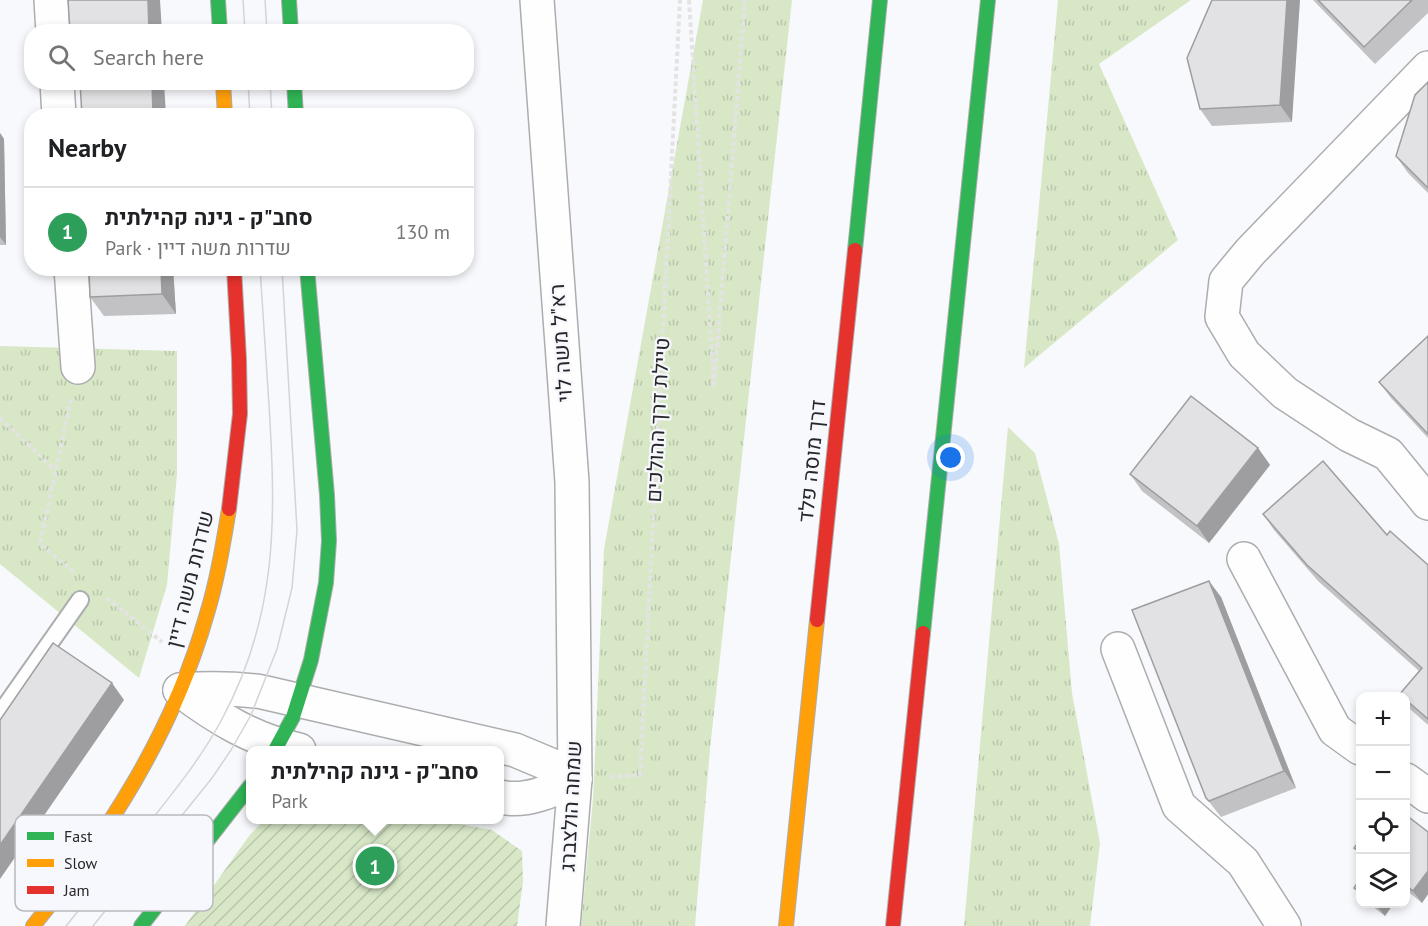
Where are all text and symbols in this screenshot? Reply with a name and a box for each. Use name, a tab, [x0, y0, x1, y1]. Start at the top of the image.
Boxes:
search box	[24, 24, 474, 90]
icon: search	[45, 41, 78, 74]
text: Search here	[93, 43, 204, 71]
text: Nearby	[48, 131, 126, 164]
text: סחב"ק - גינה קהילתית	[105, 203, 313, 231]
text: 1	[62, 219, 73, 245]
text: 130 m	[396, 219, 450, 245]
text: Park · שדרות משה דיין	[105, 235, 291, 261]
street label: רא"ל משה לוי	[543, 283, 578, 403]
street label: טיילת דרך ההולכים	[640, 337, 675, 503]
street label: דרך מוסה פלד	[792, 398, 831, 524]
your location	[936, 443, 965, 472]
street label: שדרות משה דיין	[159, 507, 220, 650]
map controls	[1356, 692, 1410, 908]
button: +	[1356, 692, 1410, 746]
street label: שמחה הולצברג	[554, 740, 587, 872]
popup	[246, 746, 504, 824]
button: −	[1356, 746, 1410, 800]
text: סחב"ק - גינה קהילתית	[271, 757, 479, 785]
text: Park	[271, 788, 308, 814]
button: locate	[1356, 800, 1410, 854]
legend	[15, 815, 213, 911]
text: Fast	[64, 826, 93, 846]
pin: 1	[356, 844, 394, 888]
text: Slow	[64, 853, 98, 873]
button: layers	[1356, 854, 1410, 908]
text: Jam	[63, 880, 90, 900]

